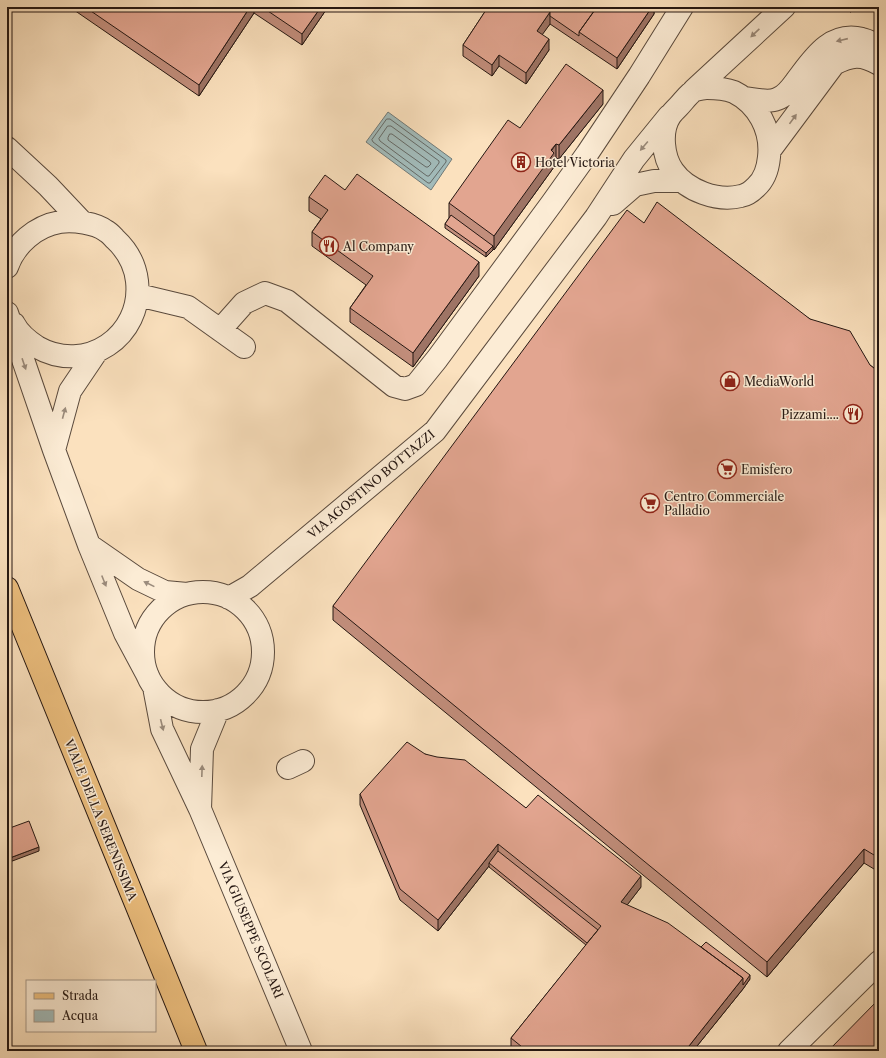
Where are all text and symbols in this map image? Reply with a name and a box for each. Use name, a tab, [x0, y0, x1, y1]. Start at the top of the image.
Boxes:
one-way arrow	[750, 29, 761, 38]
one-way arrow	[836, 37, 848, 43]
one-way arrow	[789, 113, 797, 124]
one-way arrow	[640, 141, 649, 152]
building icon: Hotel Victoria	[510, 151, 532, 173]
place label: Hotel Victoria	[535, 155, 616, 170]
restaurant icon: Al Company	[318, 235, 340, 257]
place label: Al Company	[342, 239, 414, 254]
one-way arrow	[22, 358, 28, 370]
shop icon: MediaWorld	[719, 370, 741, 392]
place label: MediaWorld	[744, 374, 815, 389]
restaurant icon: Pizzami....	[842, 403, 864, 425]
one-way arrow	[61, 406, 67, 418]
place label: Pizzami....	[781, 407, 839, 422]
street label: VIA AGOSTINO BOTTAZZI	[304, 426, 438, 542]
supermarket icon: Emisfero	[716, 458, 738, 480]
place label: Emisfero	[741, 462, 792, 477]
place label: Centro Commerciale Palladio	[664, 489, 785, 518]
supermarket icon: Centro Commerciale Palladio	[639, 492, 661, 514]
one-way arrow	[101, 576, 107, 588]
one-way arrow	[144, 581, 155, 588]
one-way arrow	[159, 720, 165, 732]
street label: VIALE DELLA SERENISSIMA	[61, 736, 141, 904]
one-way arrow	[198, 765, 205, 777]
street label: VIA GIUSEPPE SCOLARI	[215, 858, 287, 1001]
legend	[26, 980, 156, 1032]
text: Strada	[62, 988, 99, 1003]
text: Acqua	[61, 1008, 99, 1023]

